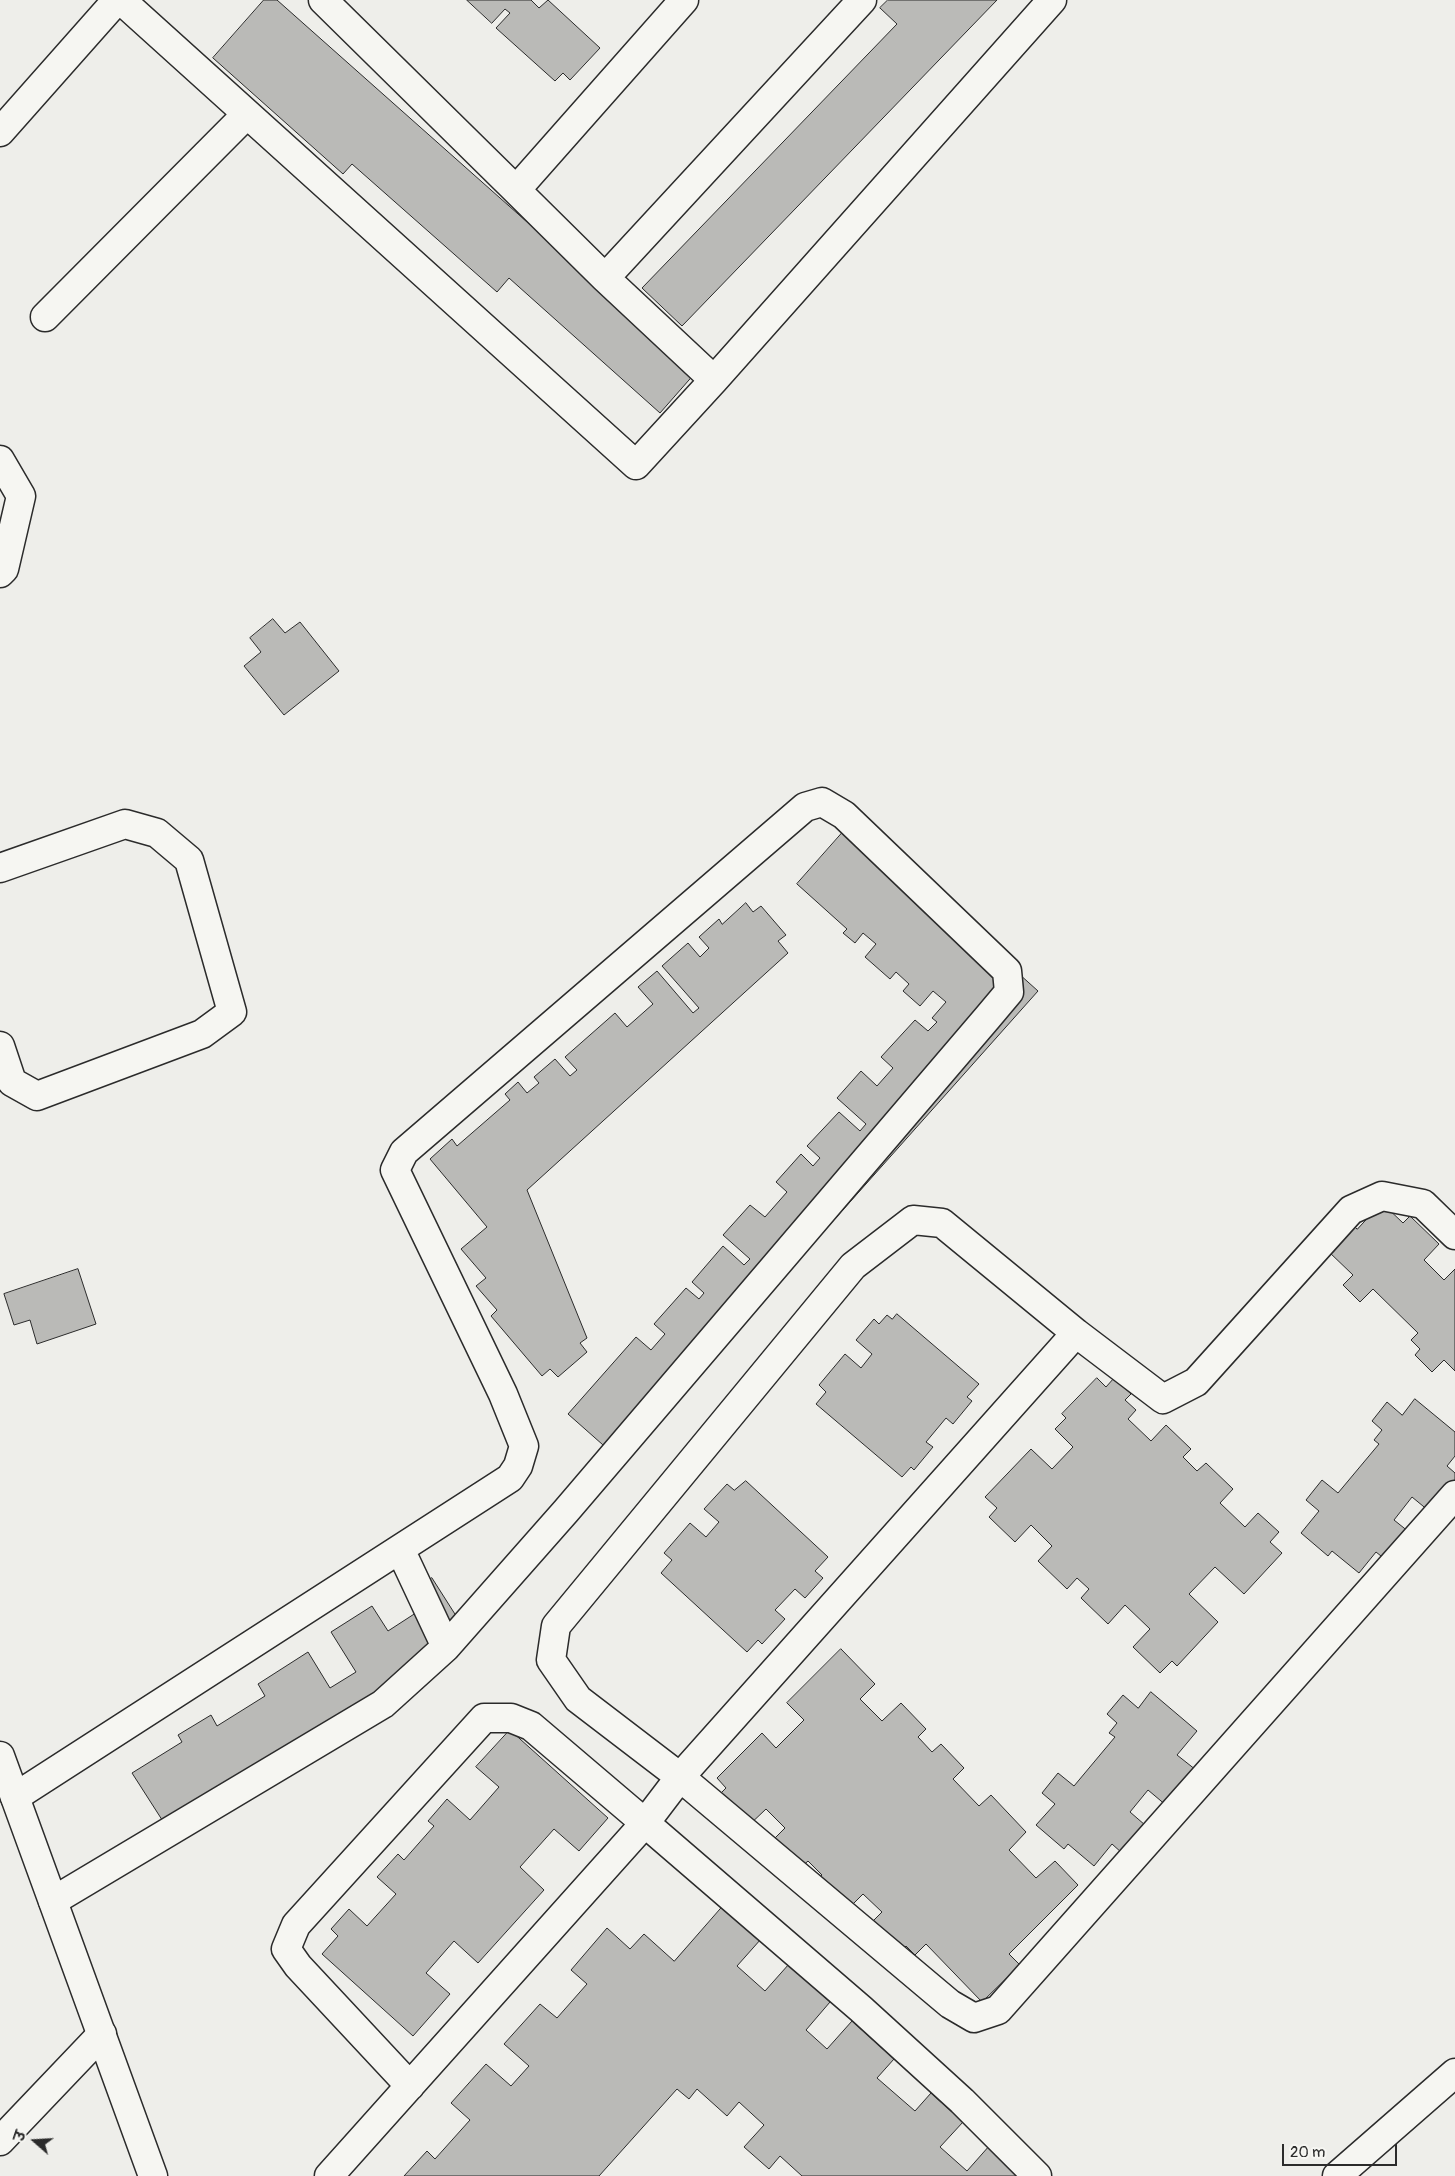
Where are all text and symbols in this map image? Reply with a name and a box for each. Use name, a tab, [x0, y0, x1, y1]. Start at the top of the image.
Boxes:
north arrow	[10, 2116, 60, 2166]
text: उ	[11, 2129, 30, 2143]
scale bar	[1285, 2134, 1400, 2166]
text: 20 m	[1290, 2143, 1325, 2162]

